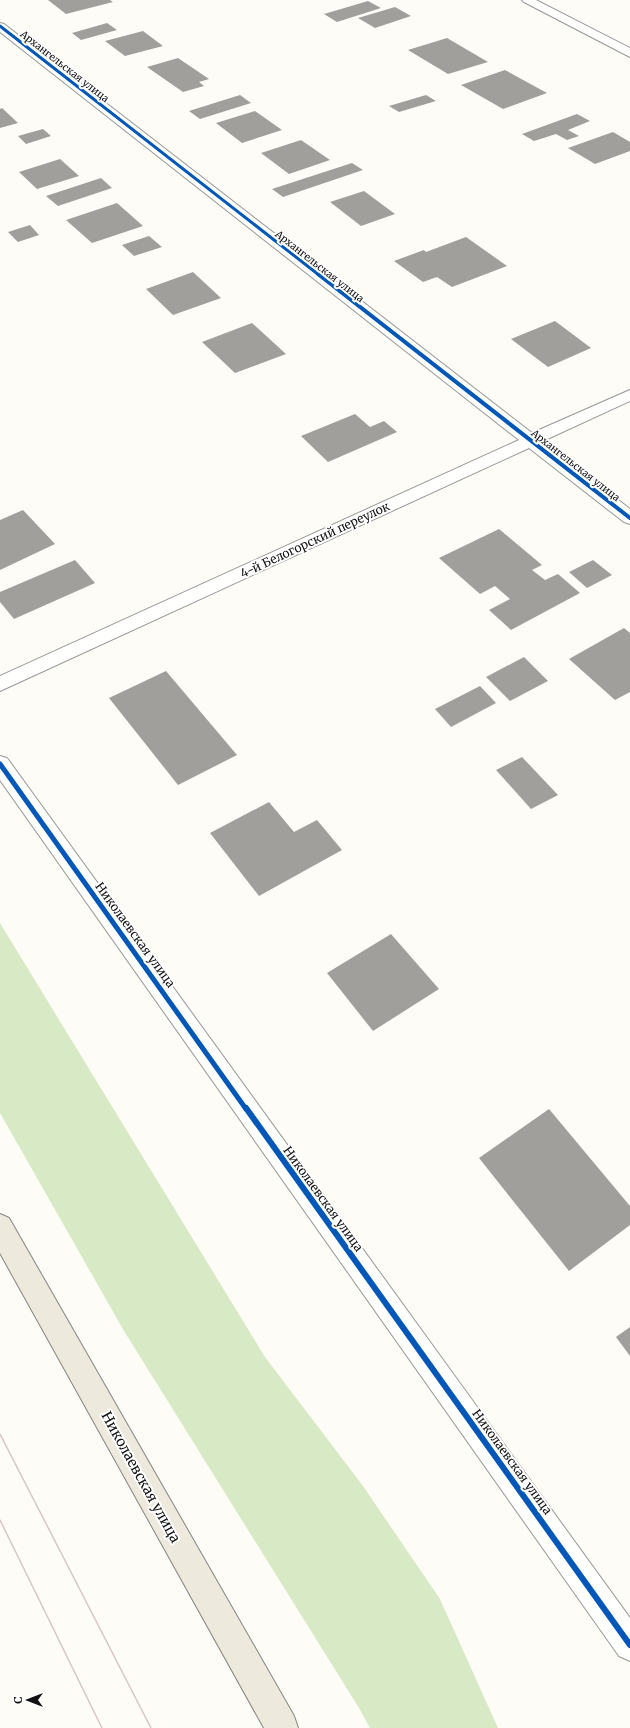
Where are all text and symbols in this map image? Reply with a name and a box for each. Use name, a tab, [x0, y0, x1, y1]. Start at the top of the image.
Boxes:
street label: Архангельская улица	[17, 27, 112, 105]
street label: Архангельская улица	[272, 227, 367, 305]
street label: Архангельская улица	[528, 426, 623, 504]
street label: 4-й Белогорский переулок	[238, 498, 392, 581]
street label: Николаевская улица	[92, 879, 179, 991]
street label: Николаевская улица	[280, 1143, 367, 1255]
street label: Николаевская улица	[469, 1406, 556, 1518]
street label: Николаевская улица	[97, 1408, 185, 1546]
north arrow	[8, 1680, 48, 1720]
text: С	[11, 1696, 25, 1704]

